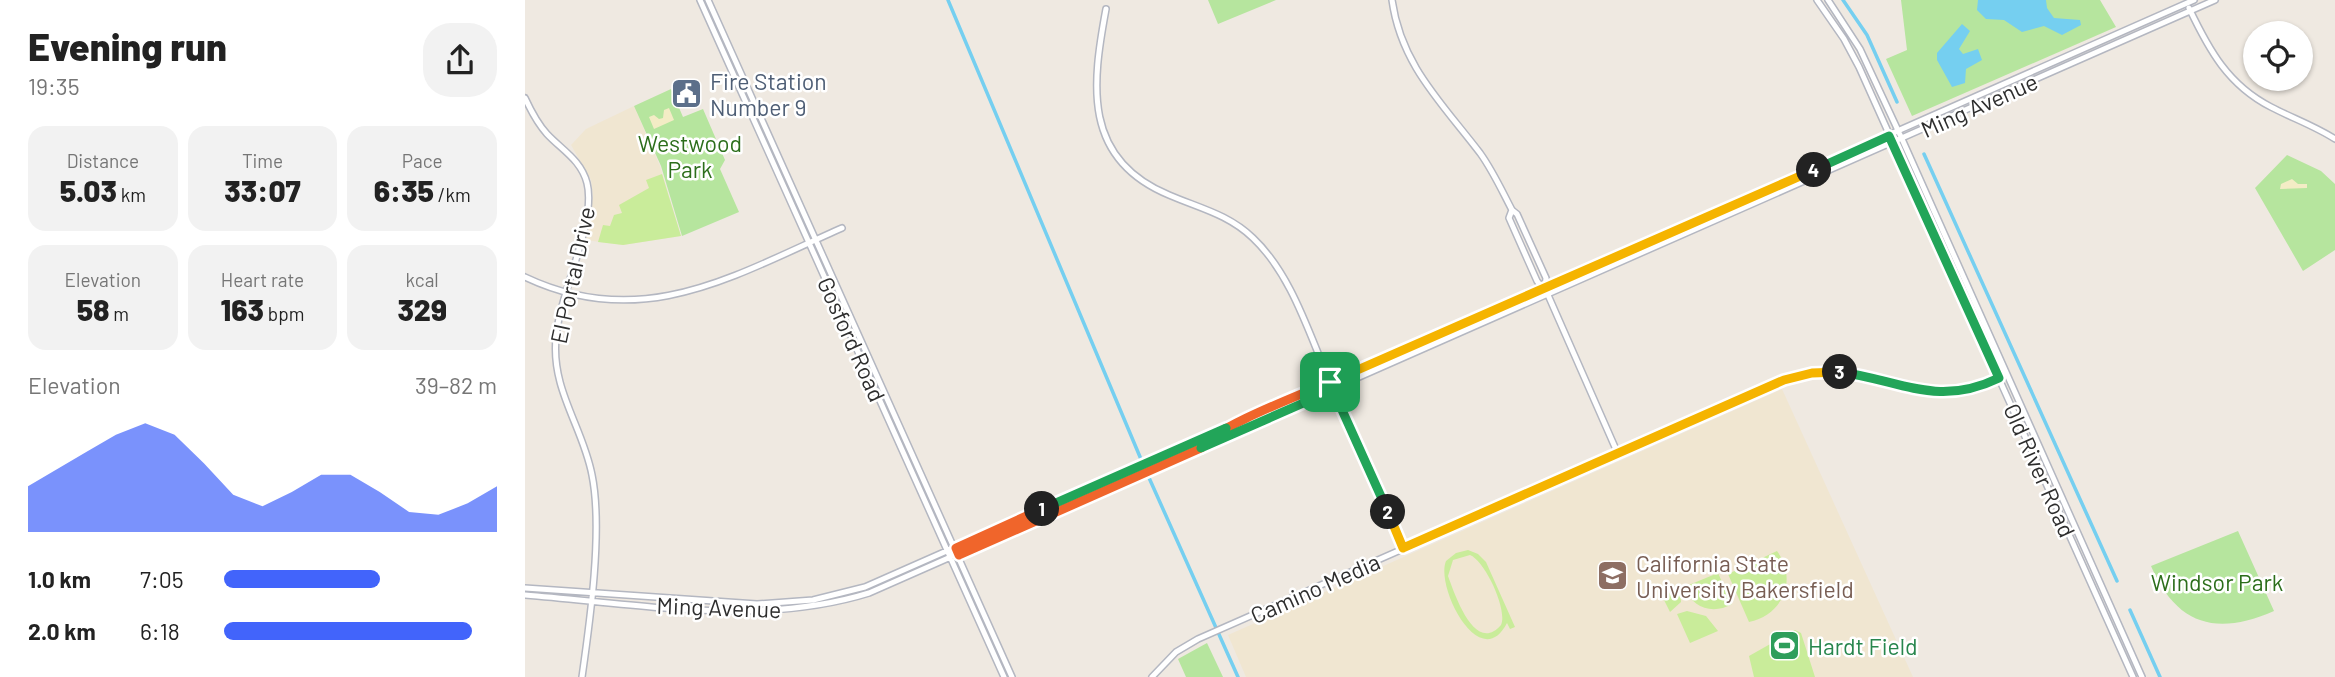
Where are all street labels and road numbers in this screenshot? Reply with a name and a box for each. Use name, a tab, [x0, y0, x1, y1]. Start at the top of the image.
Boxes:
street label: Ming Avenue	[1916, 67, 2042, 143]
street label: El Portal Drive	[544, 204, 600, 346]
street label: Gosford Road	[812, 272, 892, 406]
street label: Old River Road	[1998, 399, 2082, 541]
street label: Camino Media	[1246, 547, 1384, 629]
street label: Ming Avenue	[656, 591, 782, 623]

